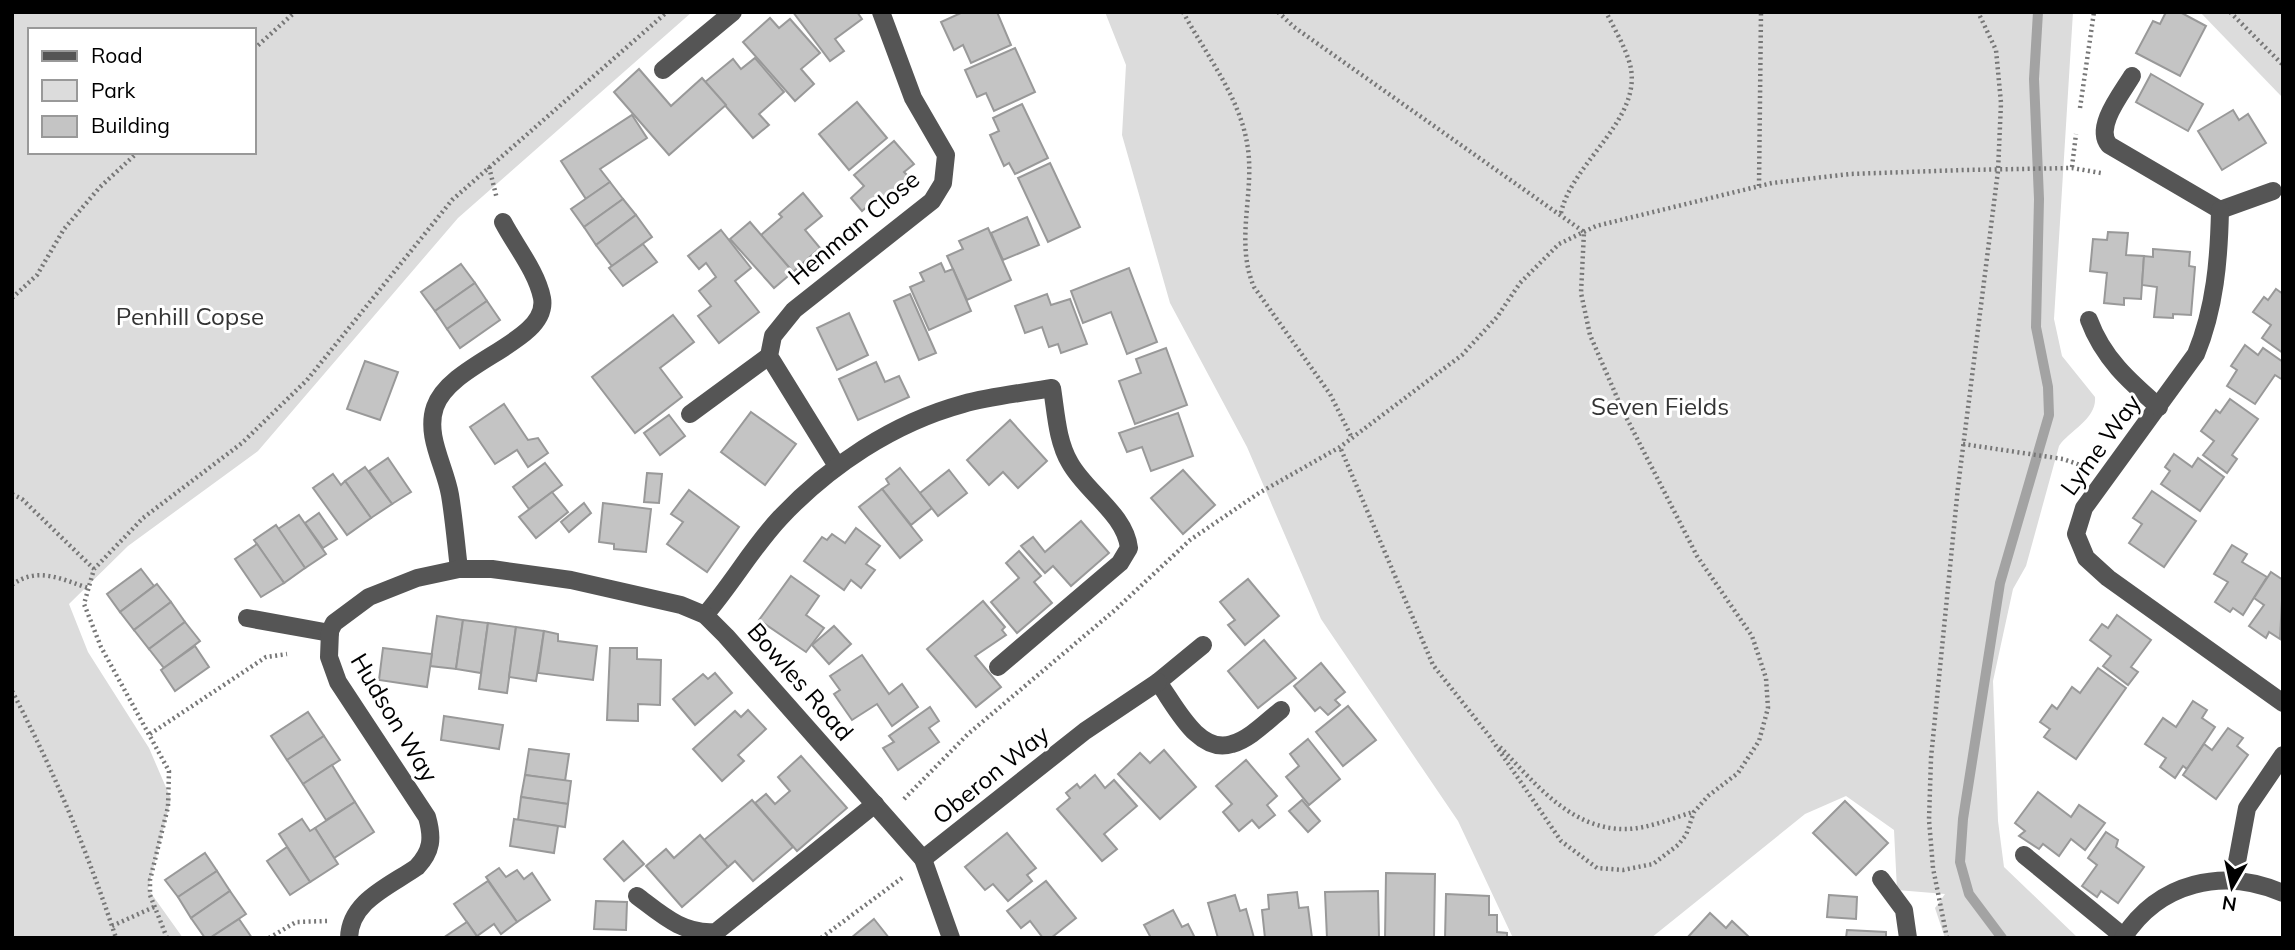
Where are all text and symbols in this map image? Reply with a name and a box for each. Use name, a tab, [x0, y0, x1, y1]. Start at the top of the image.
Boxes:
legend	[28, 28, 256, 154]
text: Road	[91, 42, 142, 68]
text: Park	[91, 77, 135, 103]
text: Building	[91, 112, 170, 138]
street label: Henman Close	[782, 164, 925, 291]
park label: Penhill Copse	[116, 301, 264, 331]
street label: Lyme Way	[2054, 388, 2147, 501]
park label: Seven Fields	[1591, 391, 1729, 421]
street label: Bowles Road	[741, 616, 860, 746]
street label: Hudson Way	[345, 648, 445, 788]
street label: Oberon Way	[926, 718, 1055, 830]
north arrow	[2197, 852, 2267, 922]
text: N	[2220, 891, 2238, 917]

